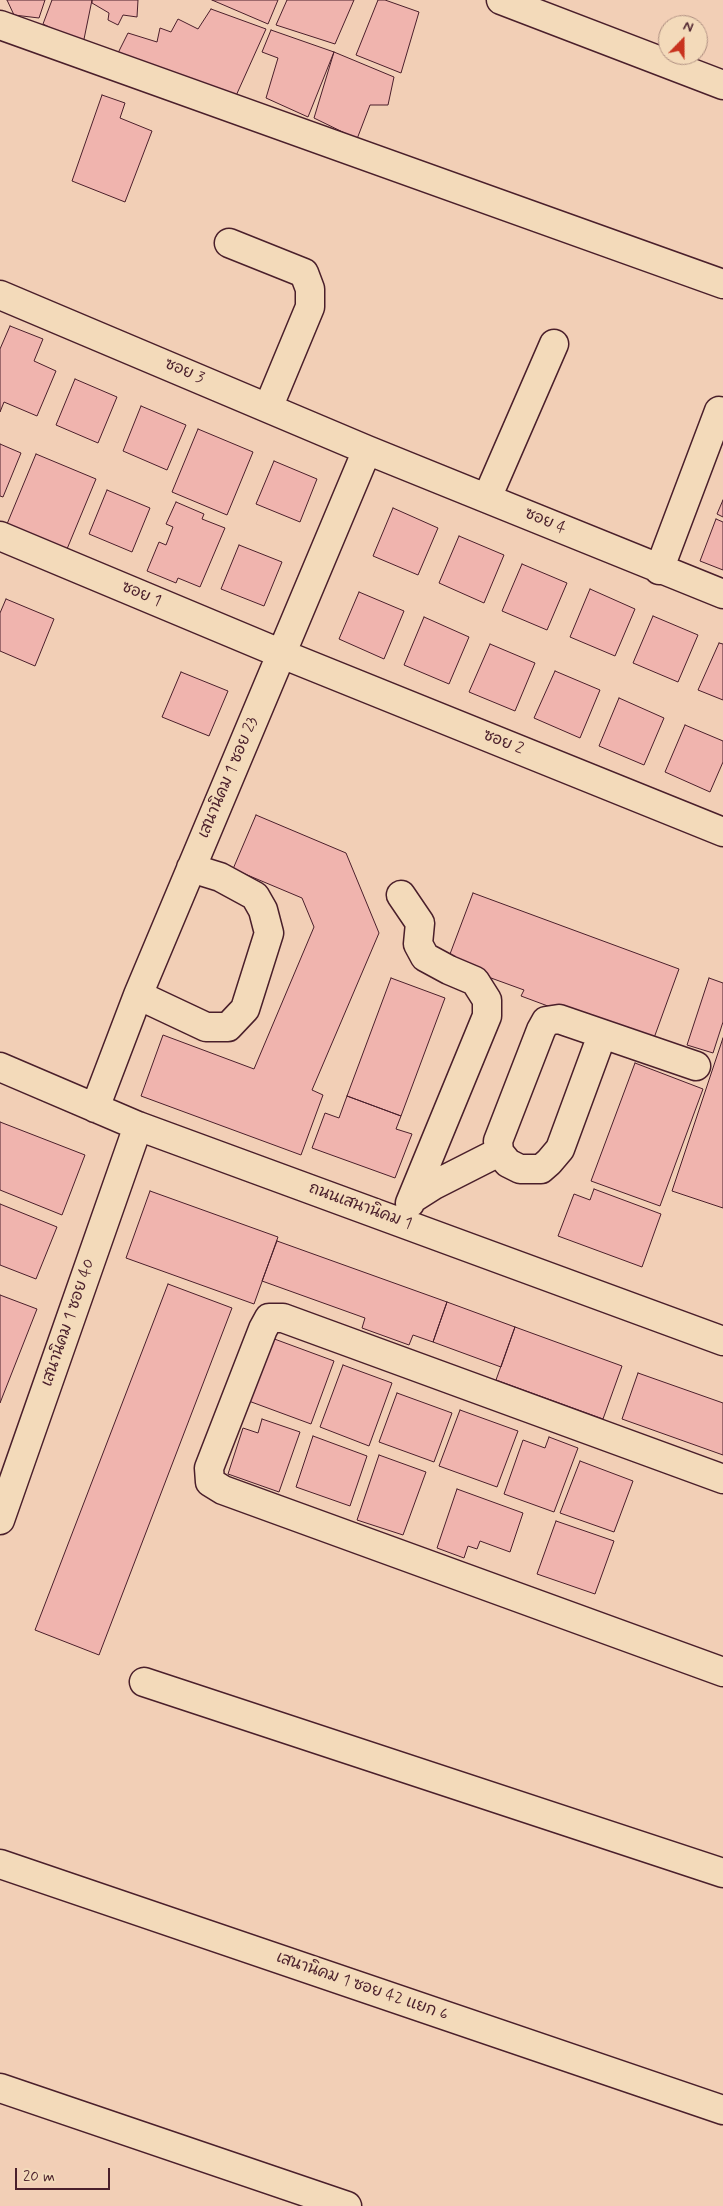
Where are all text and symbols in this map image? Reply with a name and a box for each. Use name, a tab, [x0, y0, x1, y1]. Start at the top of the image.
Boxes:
north arrow	[658, 15, 708, 65]
text: N	[681, 17, 696, 37]
street label: ซอย 3	[161, 355, 207, 389]
street label: ซอย 4	[521, 505, 569, 539]
street label: ซอย 1	[118, 578, 164, 612]
street label: เสนานิคม 1 ซอย 23	[195, 715, 263, 841]
street label: ซอย 2	[480, 726, 526, 760]
street label: ถนนเสนานิคม 1	[306, 1179, 414, 1235]
street label: เสนานิคม 1 ซอย 40	[38, 1257, 100, 1389]
street label: เสนานิคม 1 ซอย 42 แยก 6	[273, 1948, 451, 2026]
scale bar	[18, 2158, 112, 2190]
text: 20 m	[23, 2167, 55, 2187]

